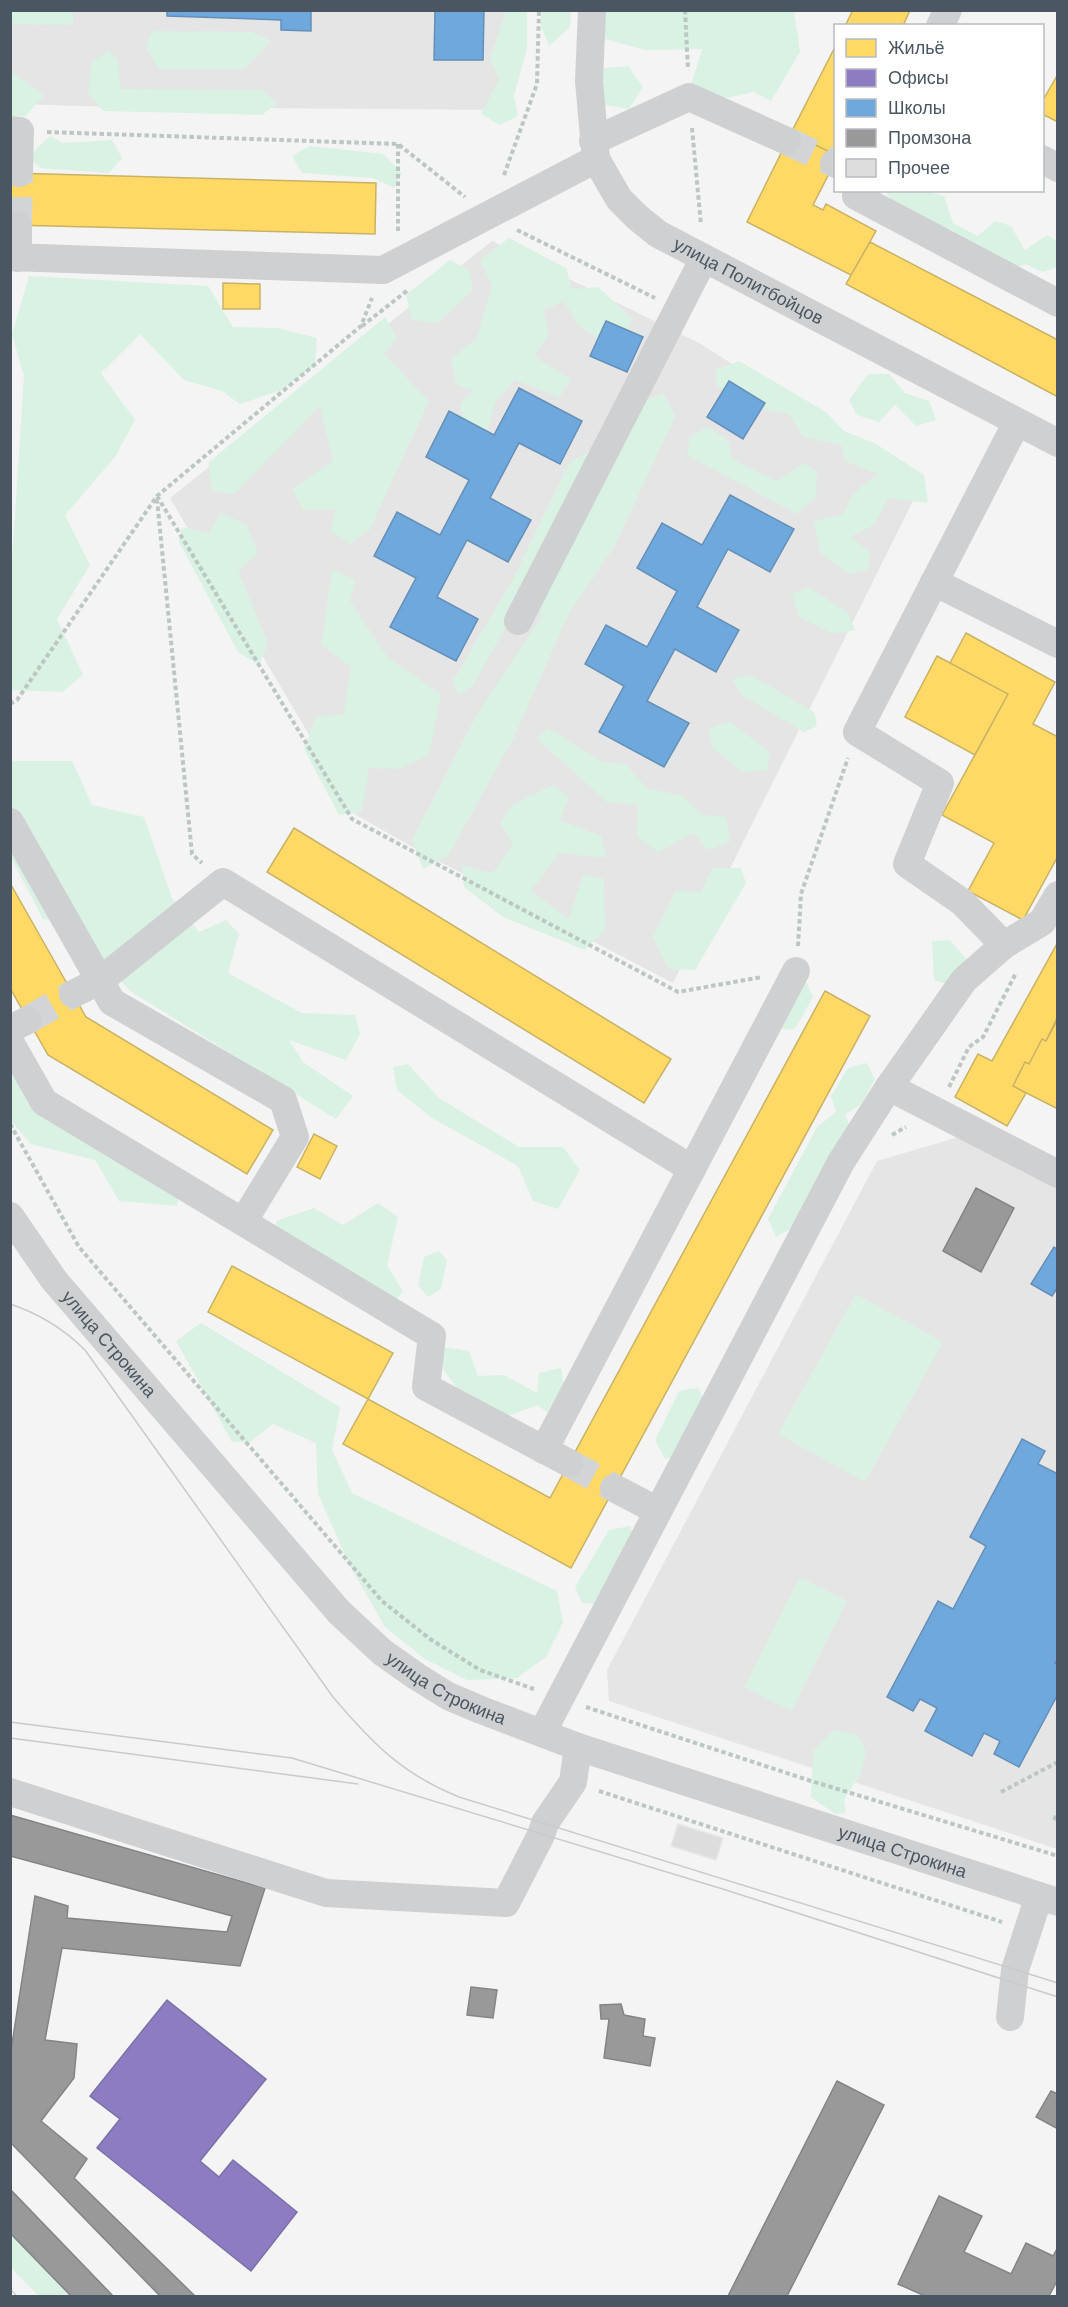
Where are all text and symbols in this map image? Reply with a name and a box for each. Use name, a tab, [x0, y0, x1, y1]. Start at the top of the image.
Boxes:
legend	[834, 24, 1044, 192]
text: Жильё	[888, 38, 945, 58]
text: Офисы	[888, 68, 949, 88]
text: Школы	[888, 98, 946, 118]
text: Промзона	[888, 128, 972, 148]
text: Прочее	[888, 158, 950, 178]
street label: улица Политбойцов	[670, 234, 827, 329]
street label: улица Строкина	[58, 1287, 161, 1402]
street label: улица Строкина	[382, 1648, 510, 1729]
street label: улица Строкина	[836, 1822, 970, 1882]

